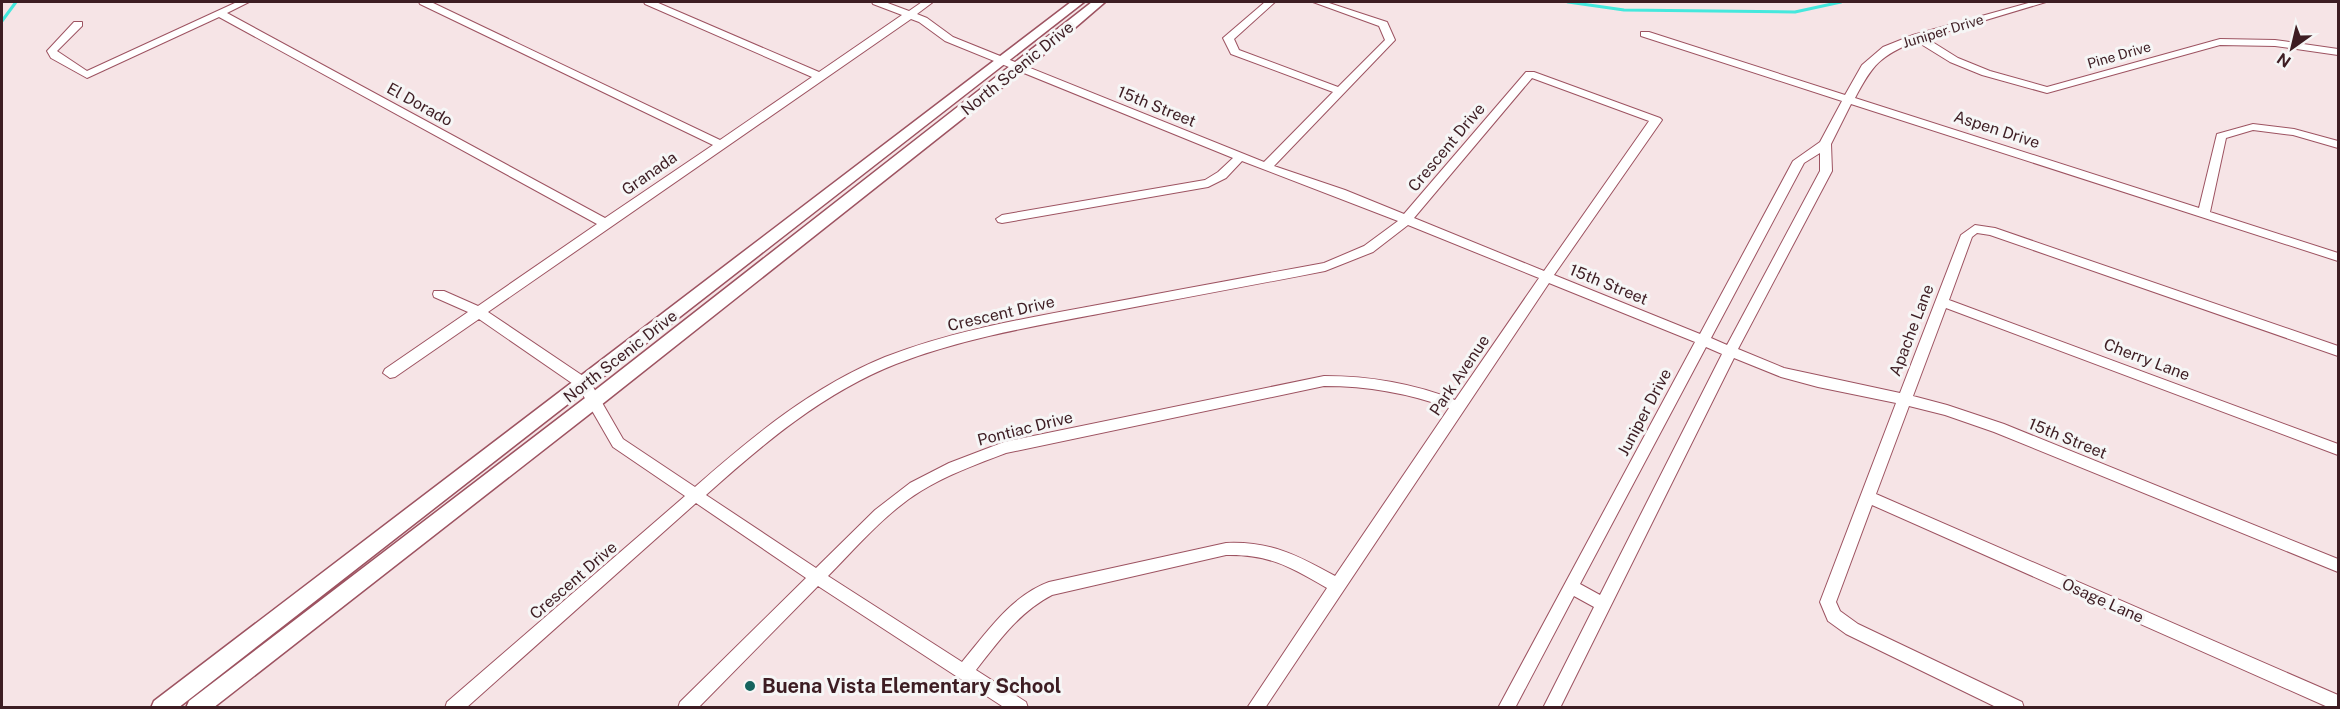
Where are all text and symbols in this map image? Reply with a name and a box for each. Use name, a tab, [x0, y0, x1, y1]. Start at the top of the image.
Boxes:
street label: Juniper Drive	[1901, 11, 1986, 51]
street label: North Scenic Drive	[957, 17, 1077, 119]
north arrow	[2262, 18, 2322, 78]
street label: Pine Drive	[2085, 38, 2153, 72]
text: N	[2273, 49, 2294, 71]
street label: El Dorado	[384, 79, 456, 130]
street label: 15th Street	[1115, 82, 1199, 131]
street label: Crescent Drive	[1404, 99, 1489, 195]
street label: Aspen Drive	[1951, 107, 2042, 152]
street label: Granada	[618, 148, 681, 199]
street label: 15th Street	[1567, 260, 1651, 309]
street label: Apache Lane	[1885, 282, 1938, 379]
street label: Crescent Drive	[946, 292, 1056, 335]
street label: North Scenic Drive	[560, 306, 681, 407]
street label: Park Avenue	[1426, 331, 1493, 419]
street label: Cherry Lane	[2101, 334, 2192, 385]
street label: Juniper Drive	[1614, 365, 1675, 459]
street label: Pontiac Drive	[975, 407, 1075, 450]
street label: 15th Street	[2026, 414, 2110, 463]
street label: Crescent Drive	[526, 537, 621, 623]
street label: Osage Lane	[2059, 574, 2147, 627]
place label: Buena Vista Elementary School	[762, 674, 1061, 698]
marker: Buena Vista Elementary School	[743, 679, 757, 693]

